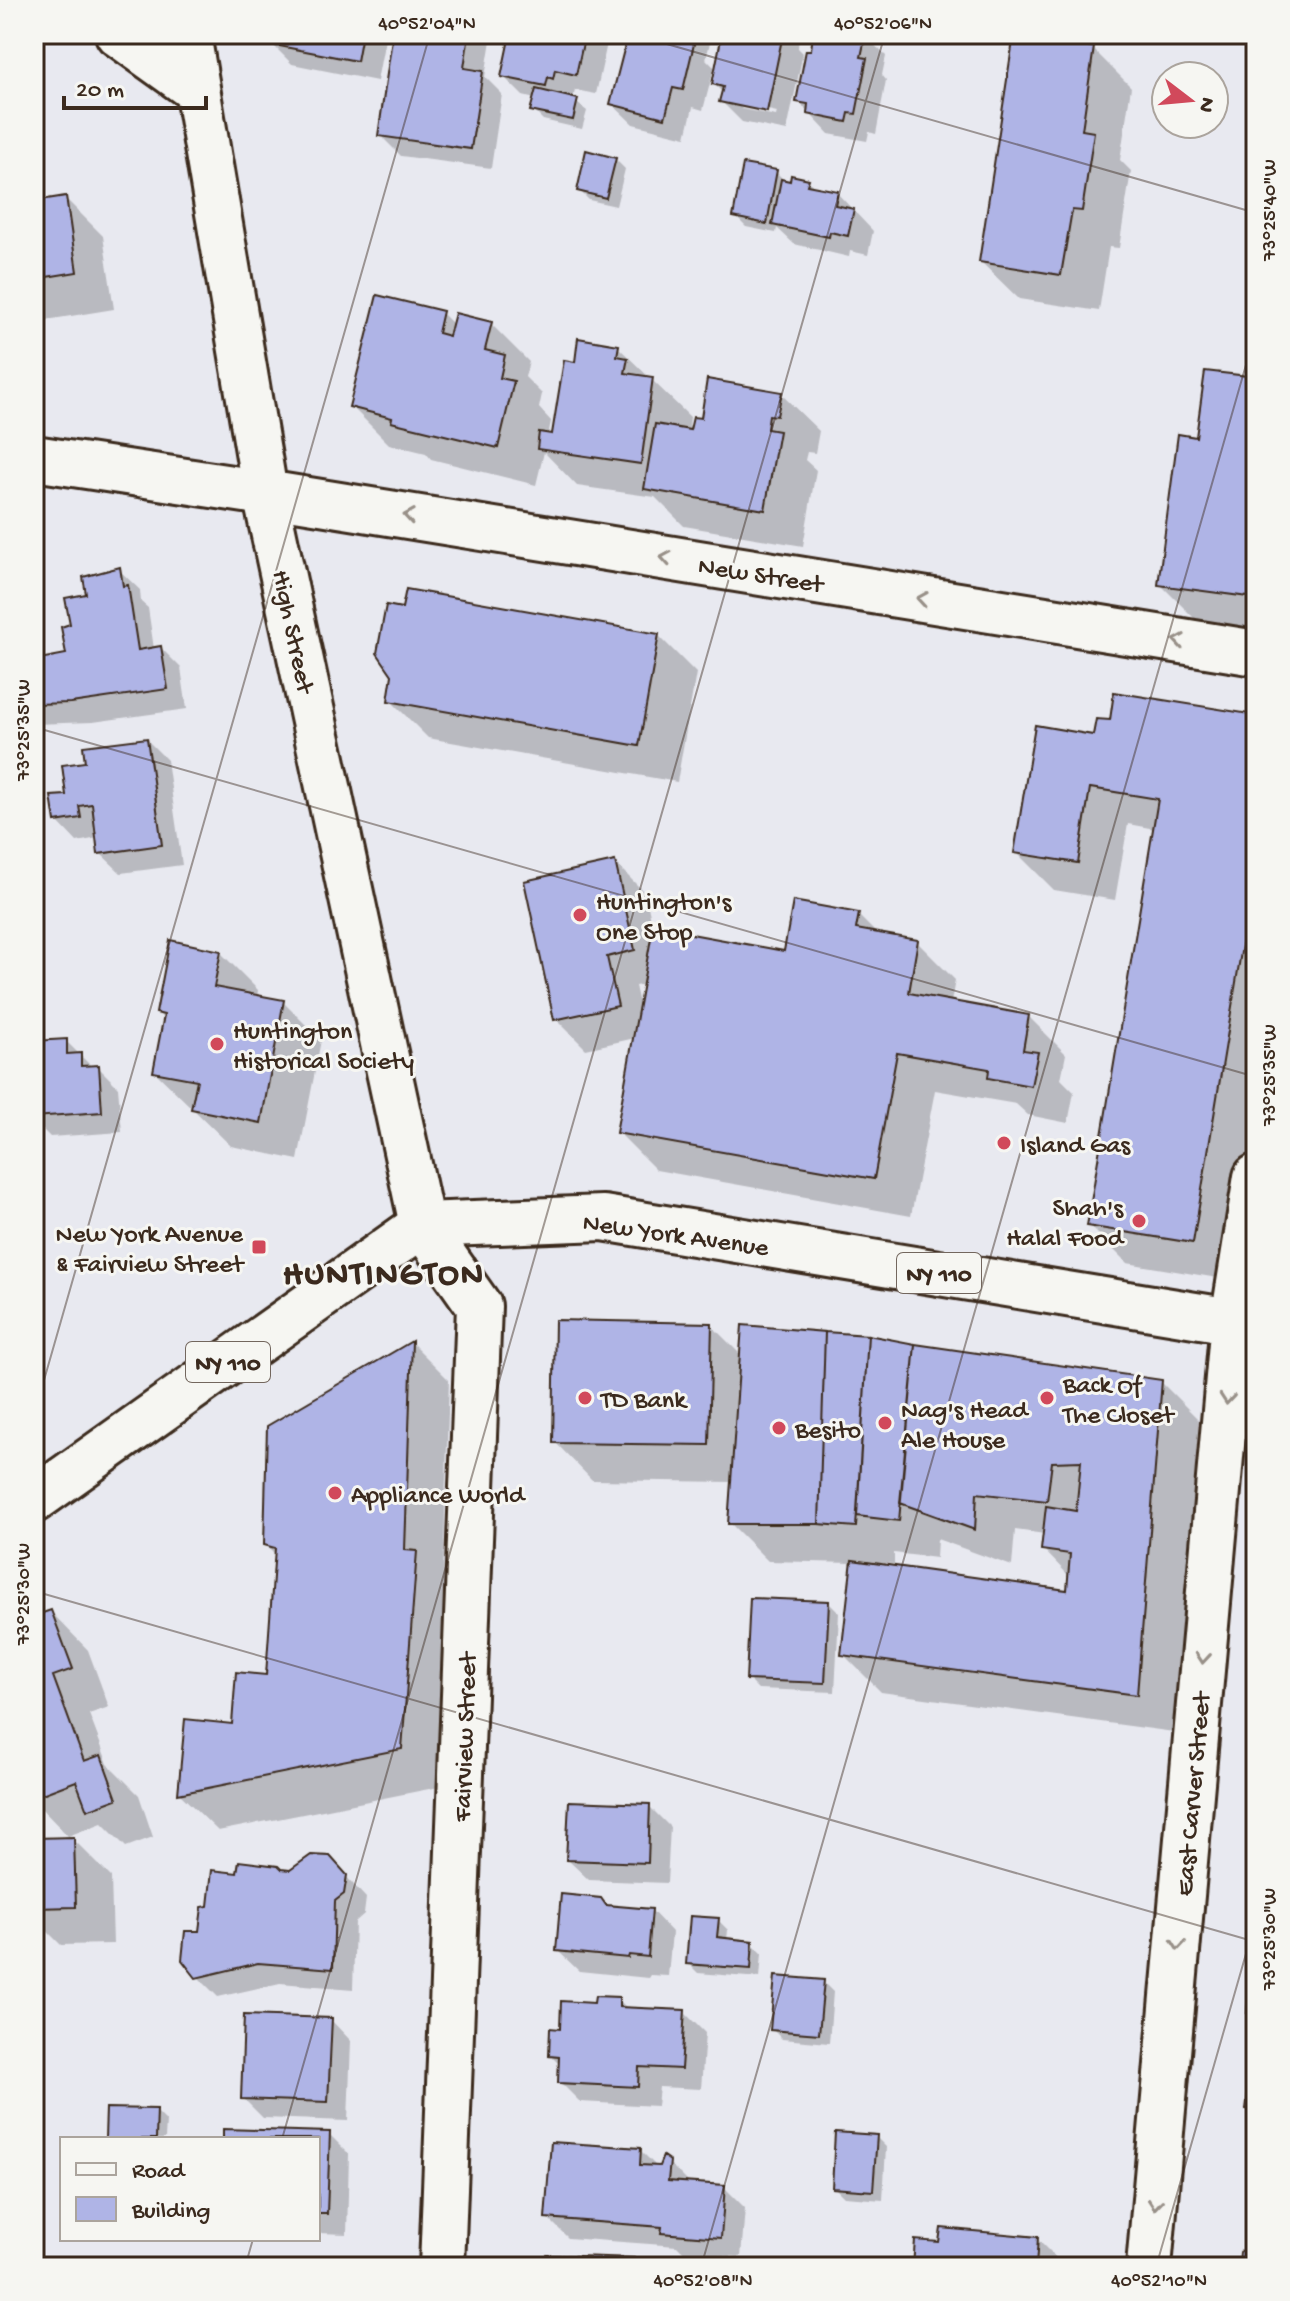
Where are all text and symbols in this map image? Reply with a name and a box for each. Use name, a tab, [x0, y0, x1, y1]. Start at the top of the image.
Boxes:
text: 40°52'04"N	[378, 14, 476, 37]
text: 40°52'06"N	[834, 14, 932, 37]
scale bar	[64, 60, 206, 110]
north arrow	[1150, 60, 1230, 140]
text: 20 m	[76, 77, 124, 106]
text: N	[1191, 94, 1220, 115]
text: 73°25'40"W	[1260, 159, 1283, 262]
one-way arrow	[402, 508, 416, 525]
one-way arrow	[659, 550, 673, 567]
street label: New Street	[696, 552, 827, 603]
street label: High Street	[262, 568, 319, 698]
one-way arrow	[916, 592, 929, 609]
one-way arrow	[1172, 633, 1186, 650]
text: 73°25'35"W	[14, 679, 37, 782]
place label: Huntington's One Stop	[596, 889, 733, 950]
marker: Huntington's One Stop	[571, 906, 589, 924]
place label: Huntington Historical Society	[233, 1018, 414, 1079]
text: 73°25'35"W	[1260, 1024, 1283, 1127]
marker: Huntington Historical Society	[208, 1035, 226, 1053]
place label: Island Gas	[1020, 1132, 1132, 1163]
marker: Island Gas	[995, 1134, 1013, 1152]
place label: Shah's Halal Food	[1006, 1195, 1125, 1256]
street label: New York Avenue	[580, 1209, 771, 1266]
marker: Shah's Halal Food	[1130, 1212, 1148, 1230]
place label: New York Avenue & Fairview Street	[56, 1221, 245, 1282]
marker: New York Avenue & Fairview Street	[250, 1238, 268, 1256]
road number: NY 110	[897, 1253, 981, 1293]
district label: HUNTINGTON	[283, 1257, 485, 1297]
road number: NY 110	[186, 1342, 270, 1382]
place label: Back Of The Closet	[1061, 1372, 1176, 1433]
place label: TD Bank	[599, 1387, 688, 1418]
marker: TD Bank	[576, 1389, 594, 1407]
marker: Back Of The Closet	[1038, 1389, 1056, 1407]
one-way arrow	[1218, 1393, 1235, 1406]
place label: Nag's Head Ale House	[901, 1397, 1029, 1458]
marker: Nag's Head Ale House	[876, 1414, 894, 1432]
place label: Besito	[794, 1417, 861, 1448]
marker: Besito	[770, 1419, 788, 1437]
place label: Appliance World	[351, 1482, 526, 1513]
marker: Appliance World	[326, 1484, 344, 1502]
text: 73°25'30"W	[14, 1543, 37, 1646]
street label: Fairview Street	[449, 1650, 486, 1823]
one-way arrow	[1195, 1652, 1212, 1665]
street label: East Carver Street	[1171, 1689, 1220, 1897]
text: 73°25'30"W	[1260, 1888, 1283, 1991]
one-way arrow	[1169, 1939, 1186, 1952]
legend	[60, 2137, 320, 2241]
text: Road	[132, 2158, 186, 2187]
one-way arrow	[1146, 2197, 1163, 2210]
text: Building	[131, 2198, 210, 2227]
text: 40°52'08"N	[654, 2271, 752, 2294]
text: 40°52'10"N	[1111, 2271, 1207, 2294]

